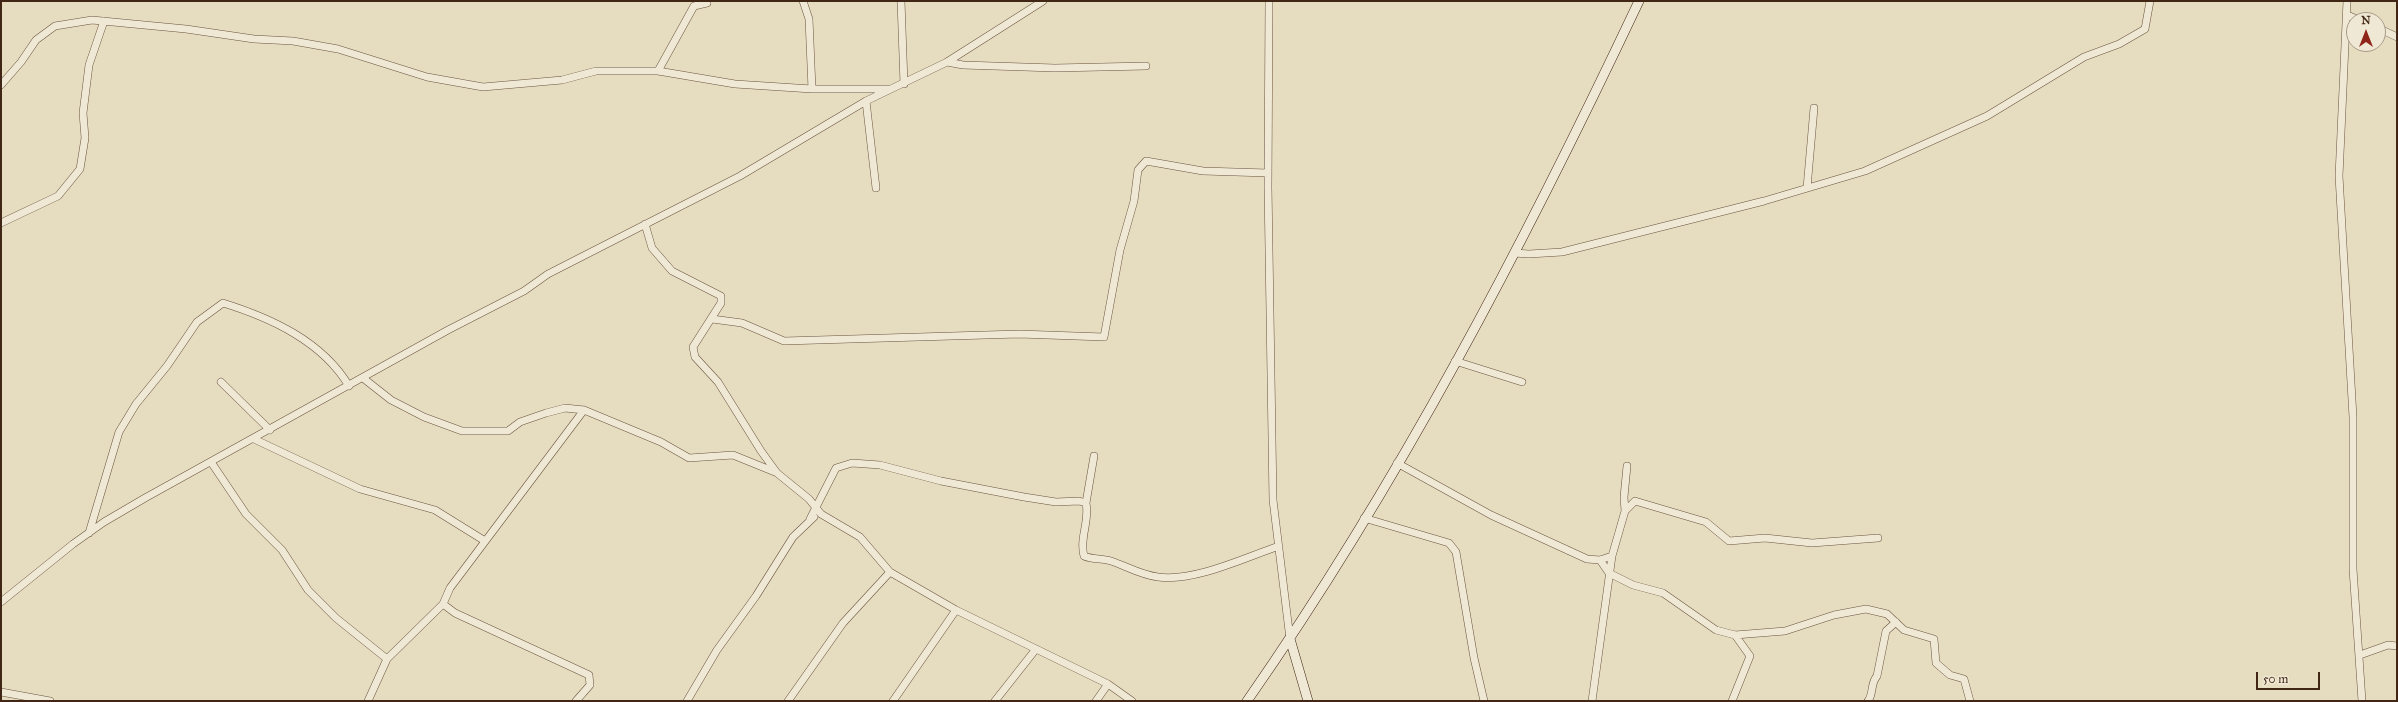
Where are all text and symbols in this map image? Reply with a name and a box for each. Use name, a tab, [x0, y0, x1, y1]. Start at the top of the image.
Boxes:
north arrow	[2346, 12, 2386, 52]
text: N	[2361, 14, 2371, 27]
scale bar	[2258, 664, 2322, 690]
text: 50 m	[2263, 672, 2288, 686]

